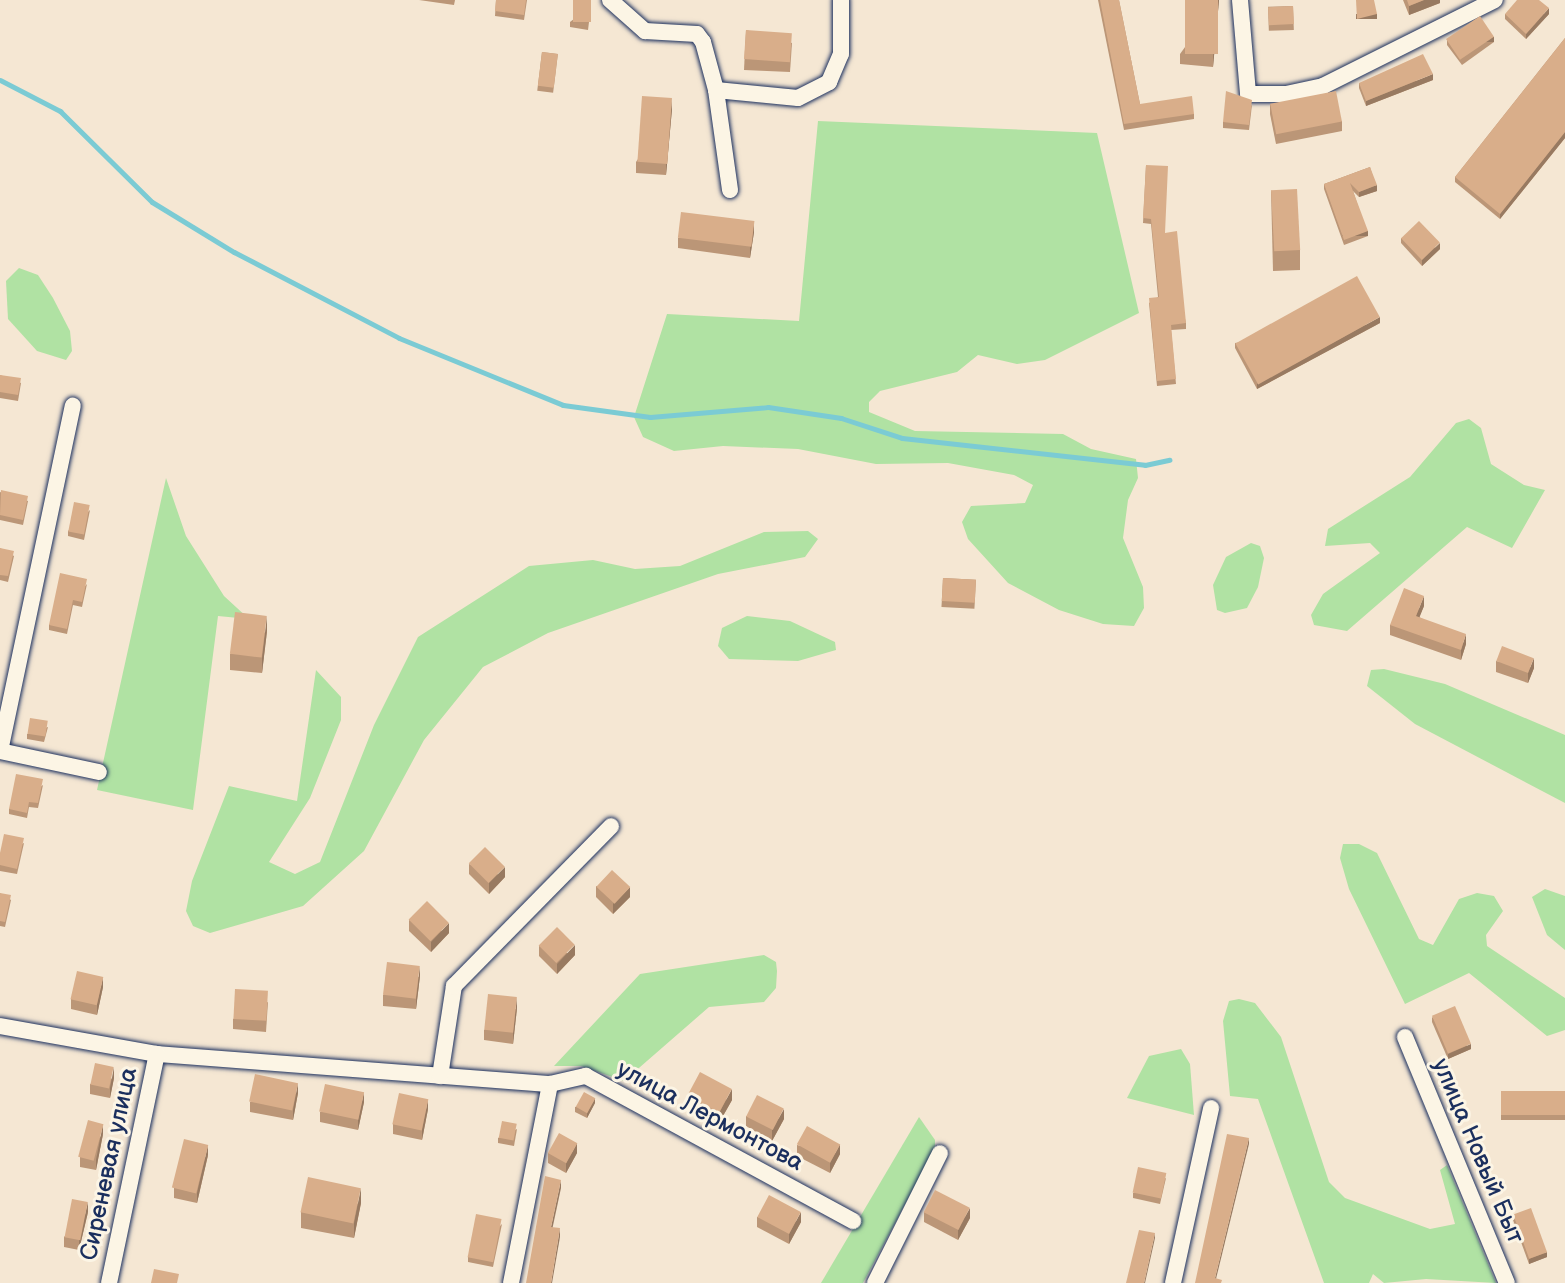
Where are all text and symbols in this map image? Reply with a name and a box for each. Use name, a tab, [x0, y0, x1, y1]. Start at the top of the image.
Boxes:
street label: улица Новый Быт	[1426, 1054, 1530, 1248]
street label: улица Лермонтова	[612, 1055, 808, 1177]
street label: Сиреневая улица	[74, 1065, 144, 1263]

